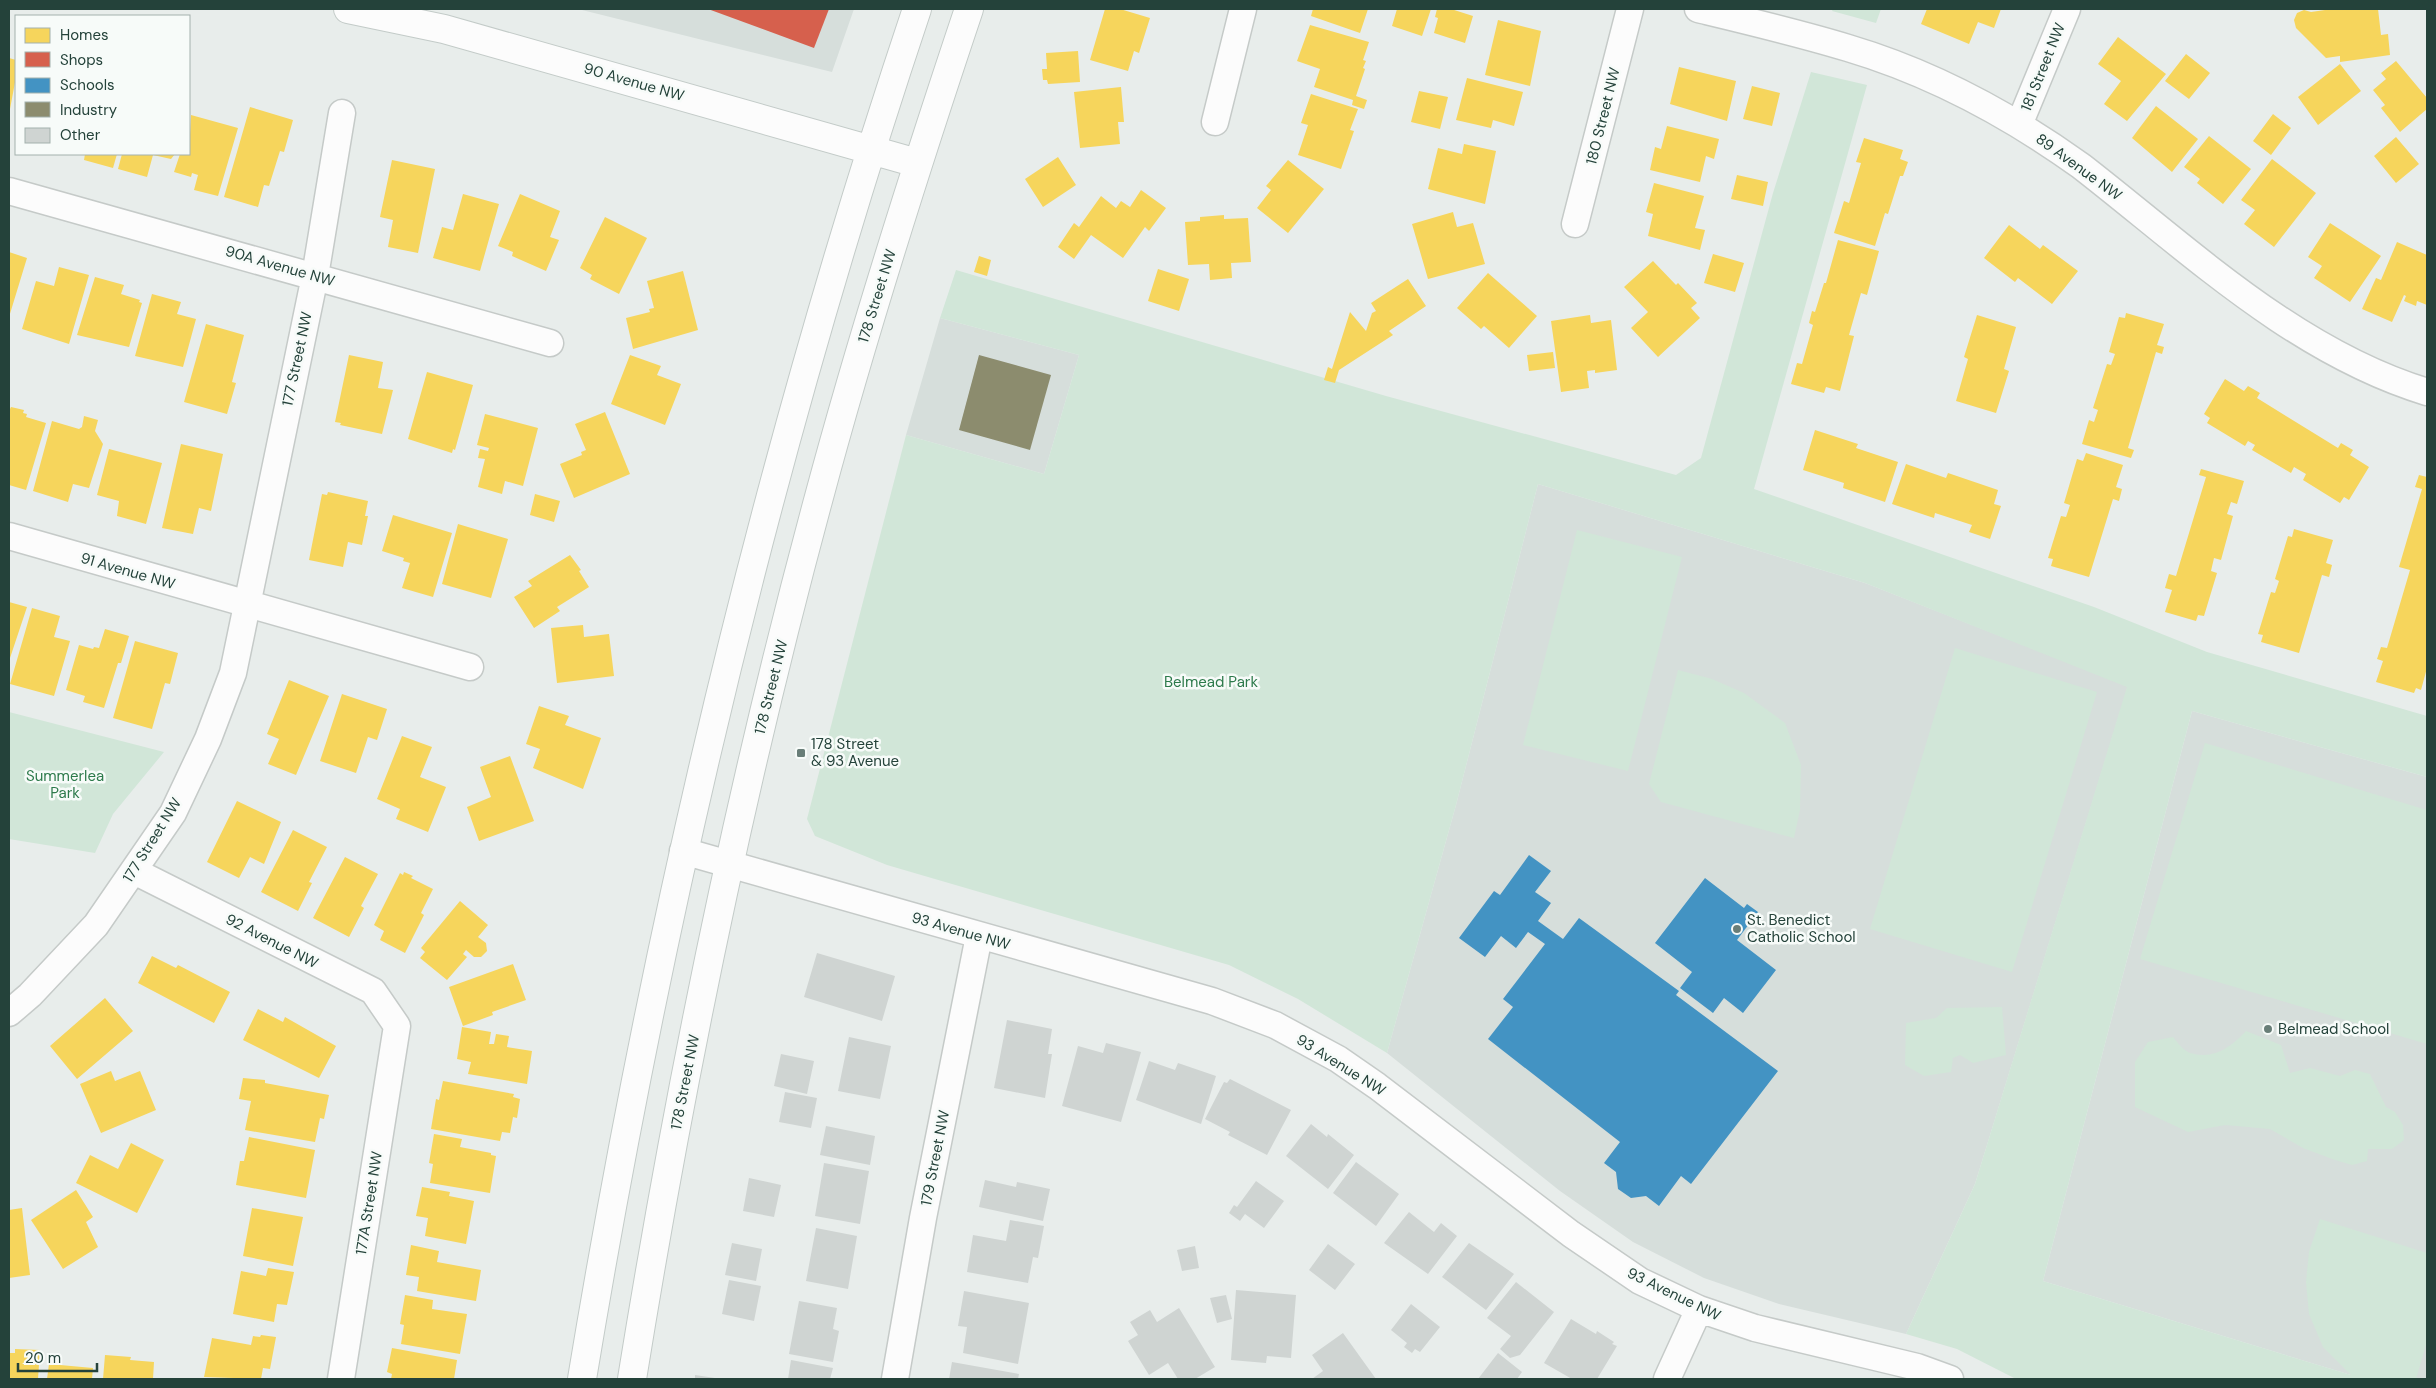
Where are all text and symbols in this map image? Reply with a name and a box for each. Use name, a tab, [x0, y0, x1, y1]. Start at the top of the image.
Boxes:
legend	[15, 15, 190, 155]
street label: 181 Street NW	[2016, 19, 2070, 114]
text: Homes	[60, 25, 109, 45]
text: Shops	[60, 50, 103, 70]
street label: 90 Avenue NW	[581, 58, 687, 106]
street label: 180 Street NW	[1581, 65, 1625, 167]
text: Schools	[60, 75, 115, 95]
text: Industry	[60, 100, 118, 120]
text: Other	[60, 125, 101, 145]
street label: 89 Avenue NW	[2032, 129, 2126, 205]
street label: 90A Avenue NW	[223, 241, 337, 291]
street label: 178 Street NW	[853, 246, 901, 345]
street label: 177 Street NW	[277, 309, 317, 408]
street label: 91 Avenue NW	[78, 548, 178, 594]
street label: 178 Street NW	[750, 637, 793, 736]
park label: Belmead Park	[1164, 672, 1258, 692]
place label: 178 Street & 93 Avenue	[811, 734, 899, 771]
marker: 178 Street & 93 Avenue	[795, 747, 807, 759]
park label: Summerlea Park	[26, 766, 104, 803]
street label: 177 Street NW	[118, 794, 186, 886]
street label: 93 Avenue NW	[909, 907, 1013, 955]
street label: 92 Avenue NW	[222, 909, 322, 973]
place label: St. Benedict Catholic School	[1747, 910, 1856, 947]
marker: St. Benedict Catholic School	[1731, 923, 1743, 935]
place label: Belmead School	[2278, 1019, 2389, 1039]
marker: Belmead School	[2262, 1023, 2274, 1035]
street label: 93 Avenue NW	[1293, 1030, 1390, 1101]
street label: 178 Street NW	[666, 1032, 704, 1131]
street label: 179 Street NW	[916, 1108, 954, 1208]
street label: 177A Street NW	[351, 1149, 387, 1256]
street label: 93 Avenue NW	[1624, 1263, 1725, 1326]
scale bar	[18, 1340, 96, 1372]
text: 20 m	[25, 1348, 61, 1368]

